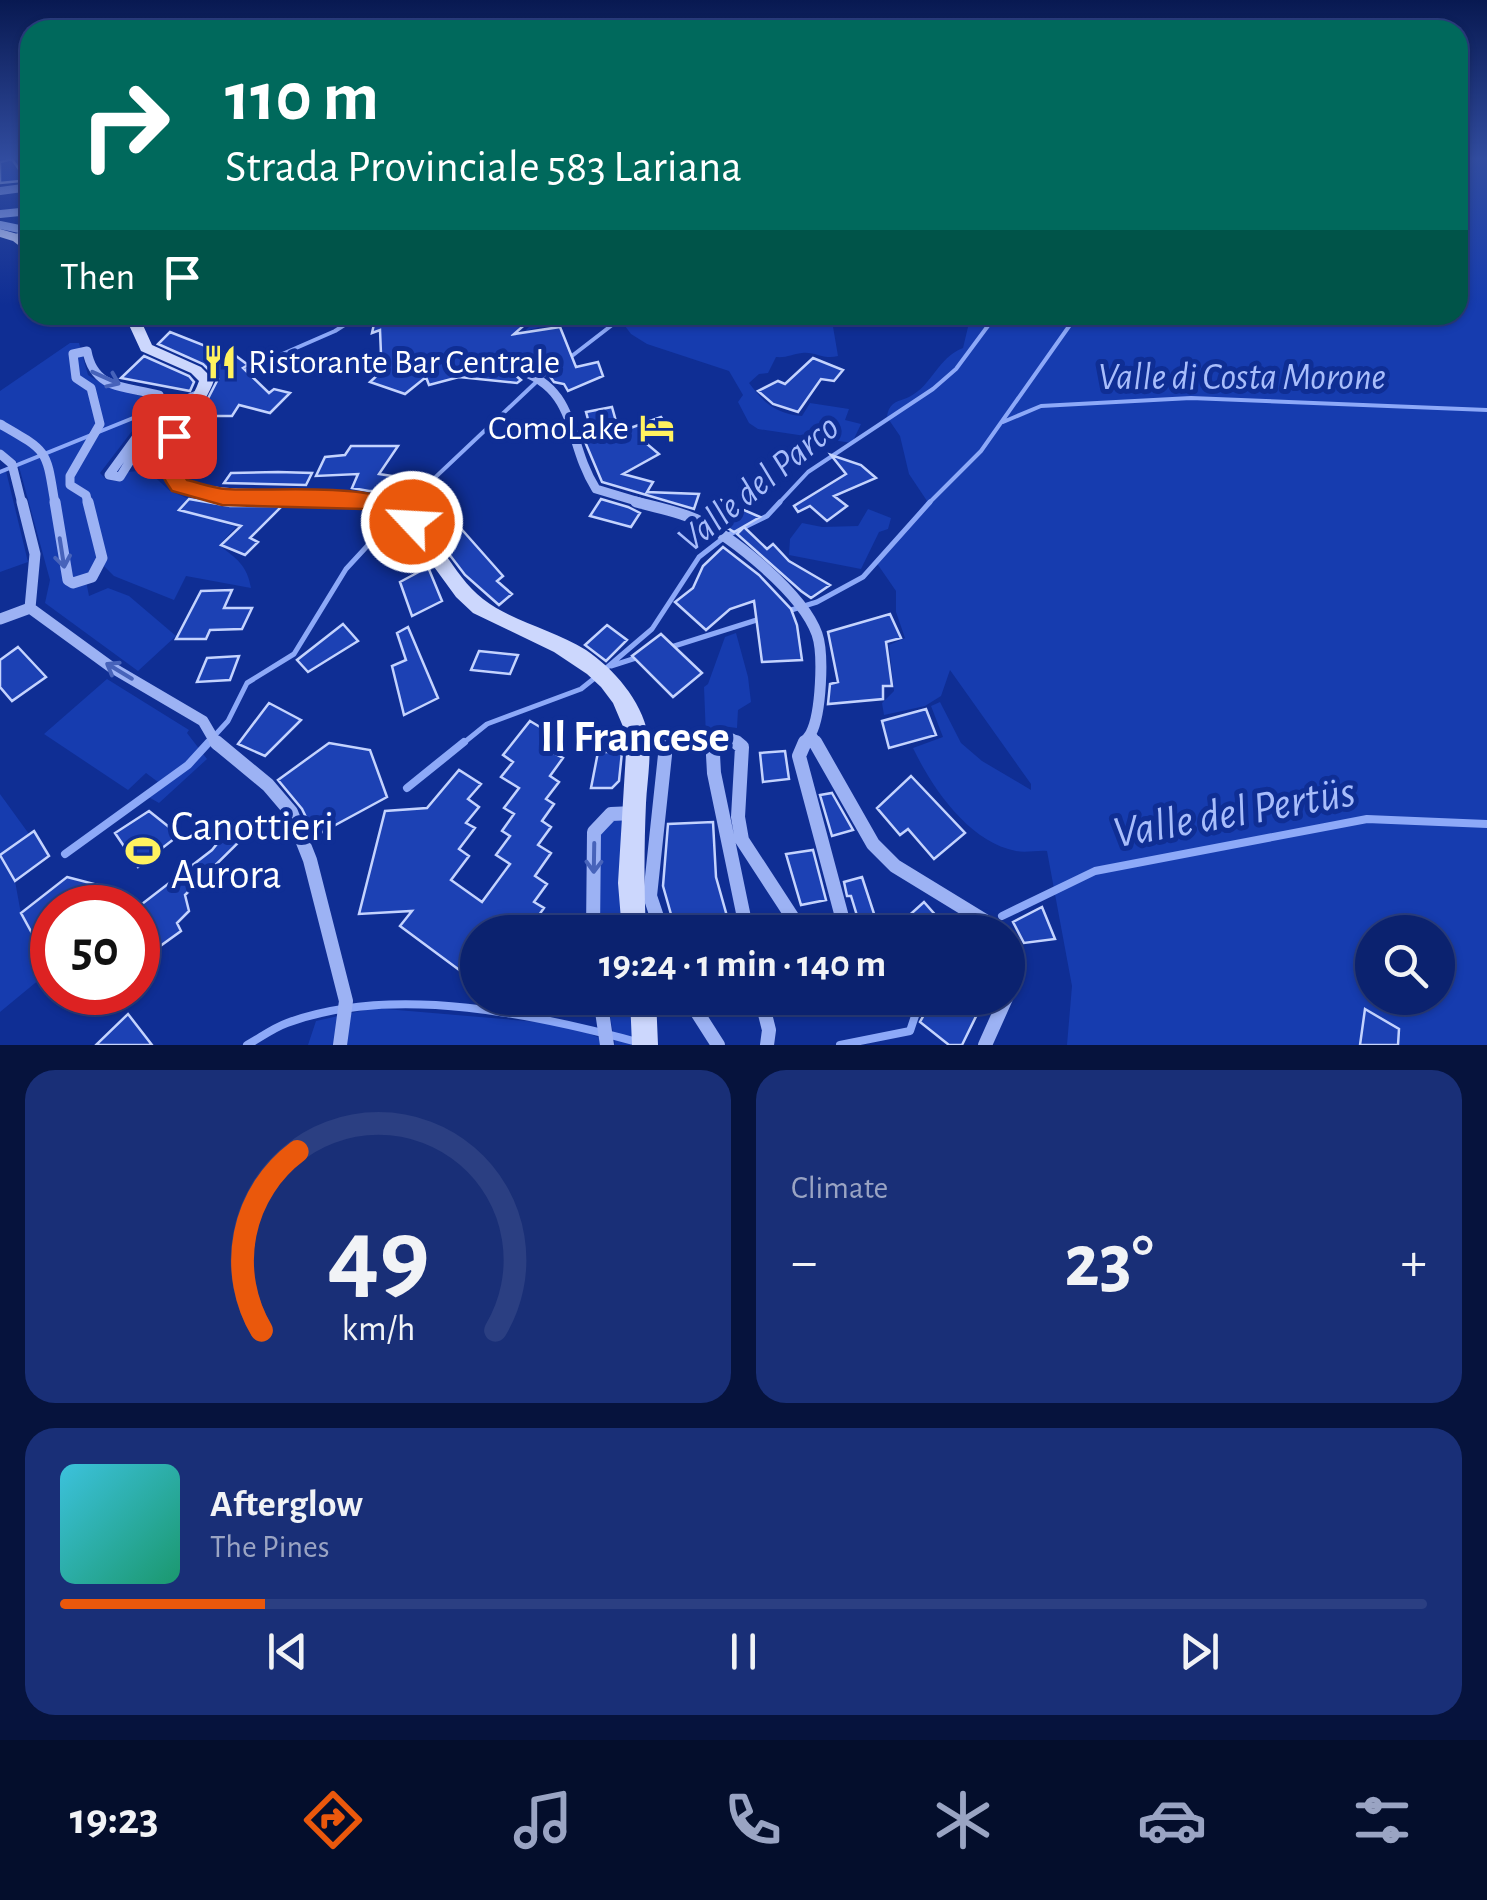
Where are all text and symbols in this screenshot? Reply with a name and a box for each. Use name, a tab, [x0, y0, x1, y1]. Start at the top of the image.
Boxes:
icon: right	[60, 60, 190, 190]
text: 110 m	[225, 63, 379, 133]
text: Strada Provinciale 583 Lariana	[225, 145, 742, 190]
icon: arrive	[155, 250, 210, 305]
text: Then	[60, 259, 135, 297]
restaurant icon: Ristorante Bar Centrale	[201, 343, 239, 381]
place label: Ristorante Bar Centrale	[248, 345, 560, 380]
water label: Valle di Costa Morone	[1098, 359, 1386, 397]
one-way arrow	[91, 371, 121, 389]
pin	[132, 394, 217, 479]
water label: Valle del Parco	[671, 408, 847, 560]
icon: arrive	[147, 409, 202, 464]
hotel icon: ComoLake	[638, 409, 676, 447]
place label: ComoLake	[488, 411, 629, 446]
position arrow	[360, 470, 464, 574]
one-way arrow	[53, 536, 72, 569]
one-way arrow	[106, 661, 134, 681]
district label: Il Francese	[540, 715, 730, 760]
water label: Valle del Pertüs	[1110, 770, 1358, 856]
place label: Canottieri Aurora	[171, 806, 334, 896]
sports icon: Canottieri Aurora	[124, 832, 162, 870]
one-way arrow	[584, 841, 603, 873]
speed limit sign: 50	[30, 885, 160, 1015]
map controls	[1355, 915, 1455, 1015]
button: search	[1355, 915, 1455, 1015]
text: 19:24 · 1 min · 140 m	[599, 946, 886, 984]
text: Climate	[791, 1172, 888, 1204]
text: 49	[327, 1205, 429, 1309]
text: 23°	[1064, 1225, 1154, 1300]
text: −	[791, 1235, 817, 1290]
text: +	[1401, 1235, 1427, 1290]
text: km/h	[341, 1311, 415, 1347]
text: Afterglow	[210, 1486, 363, 1524]
text: The Pines	[210, 1531, 330, 1563]
icon: previous	[260, 1624, 315, 1679]
icon: pause	[716, 1624, 771, 1679]
icon: next	[1172, 1624, 1227, 1679]
icon: directions	[298, 1785, 368, 1855]
icon: music	[508, 1785, 578, 1855]
icon: phone	[718, 1785, 788, 1855]
icon: climate	[928, 1785, 998, 1855]
icon: car	[1137, 1785, 1207, 1855]
icon: filters	[1347, 1785, 1417, 1855]
text: 19:23	[70, 1797, 159, 1842]

